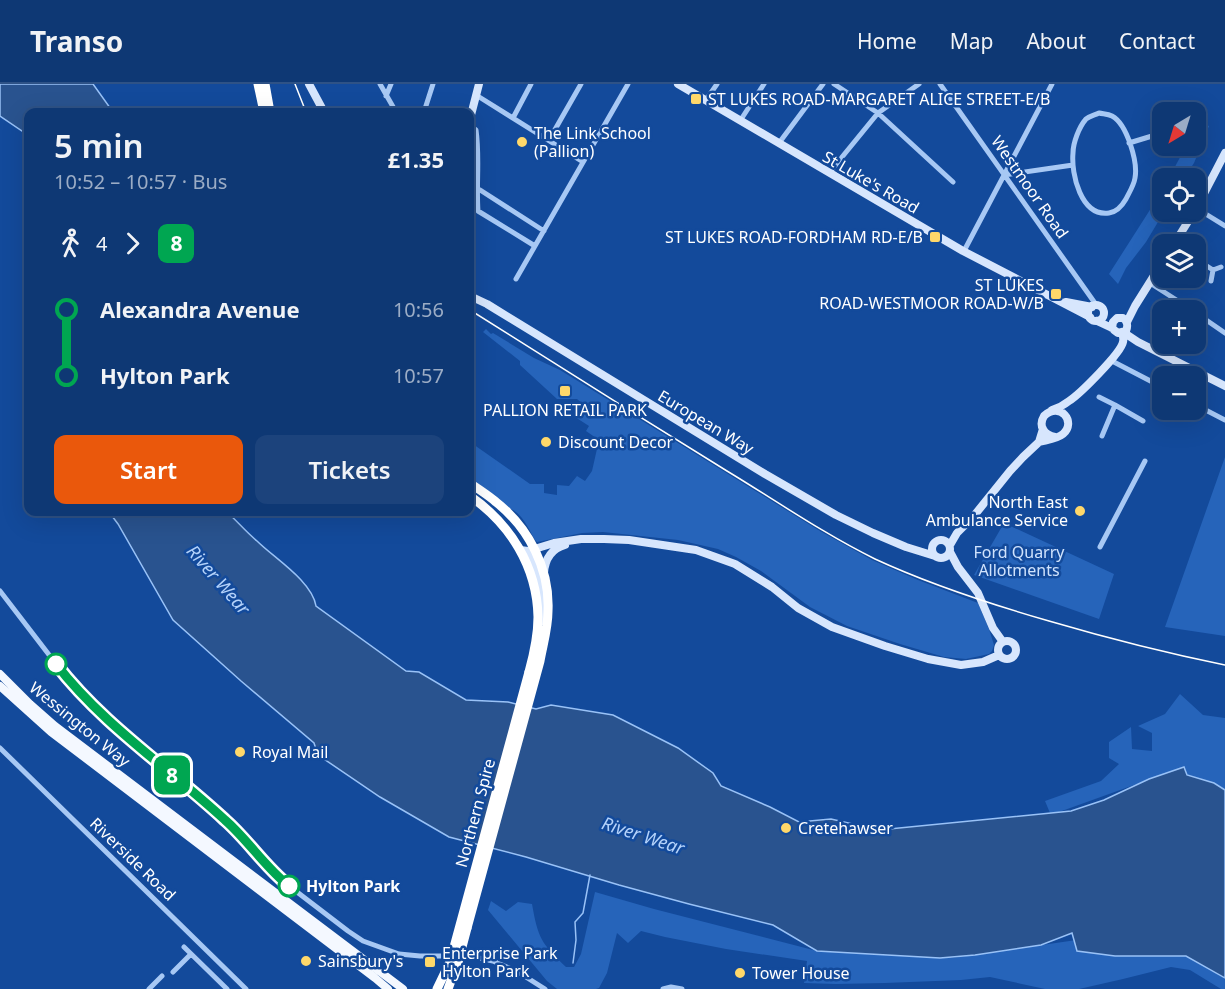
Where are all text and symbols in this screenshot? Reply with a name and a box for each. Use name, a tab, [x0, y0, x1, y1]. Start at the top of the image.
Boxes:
text: Transo	[30, 22, 123, 60]
text: Home	[857, 27, 917, 55]
text: Map	[950, 27, 993, 55]
text: About	[1026, 27, 1086, 55]
text: Contact	[1119, 27, 1195, 55]
place label: ST LUKES ROAD-MARGARET ALICE STREET-E/B	[708, 88, 1050, 110]
marker: ST LUKES ROAD-MARGARET ALICE STREET-E/B	[689, 92, 703, 106]
north arrow	[1152, 102, 1206, 156]
map controls	[1152, 102, 1206, 420]
place label: The Link School (Pallion)	[534, 122, 651, 162]
text: 5 min	[54, 123, 144, 168]
street label: Westmoor Road	[986, 131, 1074, 243]
marker: The Link School (Pallion)	[515, 135, 529, 149]
text: £1.35	[387, 144, 444, 174]
street label: St Luke's Road	[819, 146, 923, 218]
text: 10:52 – 10:57 · Bus	[54, 168, 227, 195]
button: locate	[1152, 168, 1206, 222]
place label: ST LUKES ROAD-FORDHAM RD-E/B	[665, 226, 923, 248]
icon: walk	[54, 227, 87, 260]
icon: forward	[116, 227, 149, 260]
text: 8	[170, 229, 182, 257]
text: 4	[96, 230, 107, 257]
marker: ST LUKES ROAD-FORDHAM RD-E/B	[928, 230, 942, 244]
button: layers	[1152, 234, 1206, 288]
place label: ST LUKES ROAD-WESTMOOR ROAD-W/B	[819, 274, 1044, 314]
marker: ST LUKES ROAD-WESTMOOR ROAD-W/B	[1049, 287, 1063, 301]
text: Alexandra Avenue	[100, 294, 300, 324]
text: 10:56	[393, 296, 444, 323]
button: +	[1152, 300, 1206, 354]
text: Hylton Park	[100, 360, 230, 390]
text: 10:57	[393, 362, 444, 389]
button: −	[1152, 366, 1206, 420]
marker: PALLION RETAIL PARK	[558, 384, 572, 398]
street label: European Way	[654, 385, 759, 460]
place label: PALLION RETAIL PARK	[483, 399, 647, 421]
place label: Discount Decor	[558, 431, 674, 453]
button: Start	[54, 435, 243, 504]
button: Tickets	[255, 435, 444, 504]
marker: Discount Decor	[539, 435, 553, 449]
place label: North East Ambulance Service	[926, 491, 1068, 531]
marker: North East Ambulance Service	[1073, 504, 1087, 518]
water label: River Wear	[182, 539, 256, 620]
park label: Ford Quarry Allotments	[973, 541, 1065, 581]
unlabelled marker	[45, 653, 67, 675]
street label: Wessington Way	[25, 676, 136, 772]
place label: Royal Mail	[252, 741, 328, 763]
marker: Royal Mail	[233, 745, 247, 759]
line badge: 8	[152, 756, 192, 794]
street label: Northern Spire	[450, 756, 500, 870]
text: 8	[166, 761, 178, 789]
water label: River Wear	[599, 810, 689, 860]
street label: Riverside Road	[85, 812, 181, 906]
place label: Cretehawser	[798, 817, 893, 839]
marker: Cretehawser	[779, 821, 793, 835]
marker: Hylton Park	[278, 875, 300, 897]
place label: Hylton Park	[306, 875, 400, 897]
place label: Enterprise Park Hylton Park	[442, 942, 558, 982]
place label: Sainsbury's	[318, 950, 403, 972]
marker: Sainsbury's	[299, 954, 313, 968]
marker: Enterprise Park Hylton Park	[423, 955, 437, 969]
place label: Tower House	[752, 962, 850, 984]
marker: Tower House	[733, 966, 747, 980]

